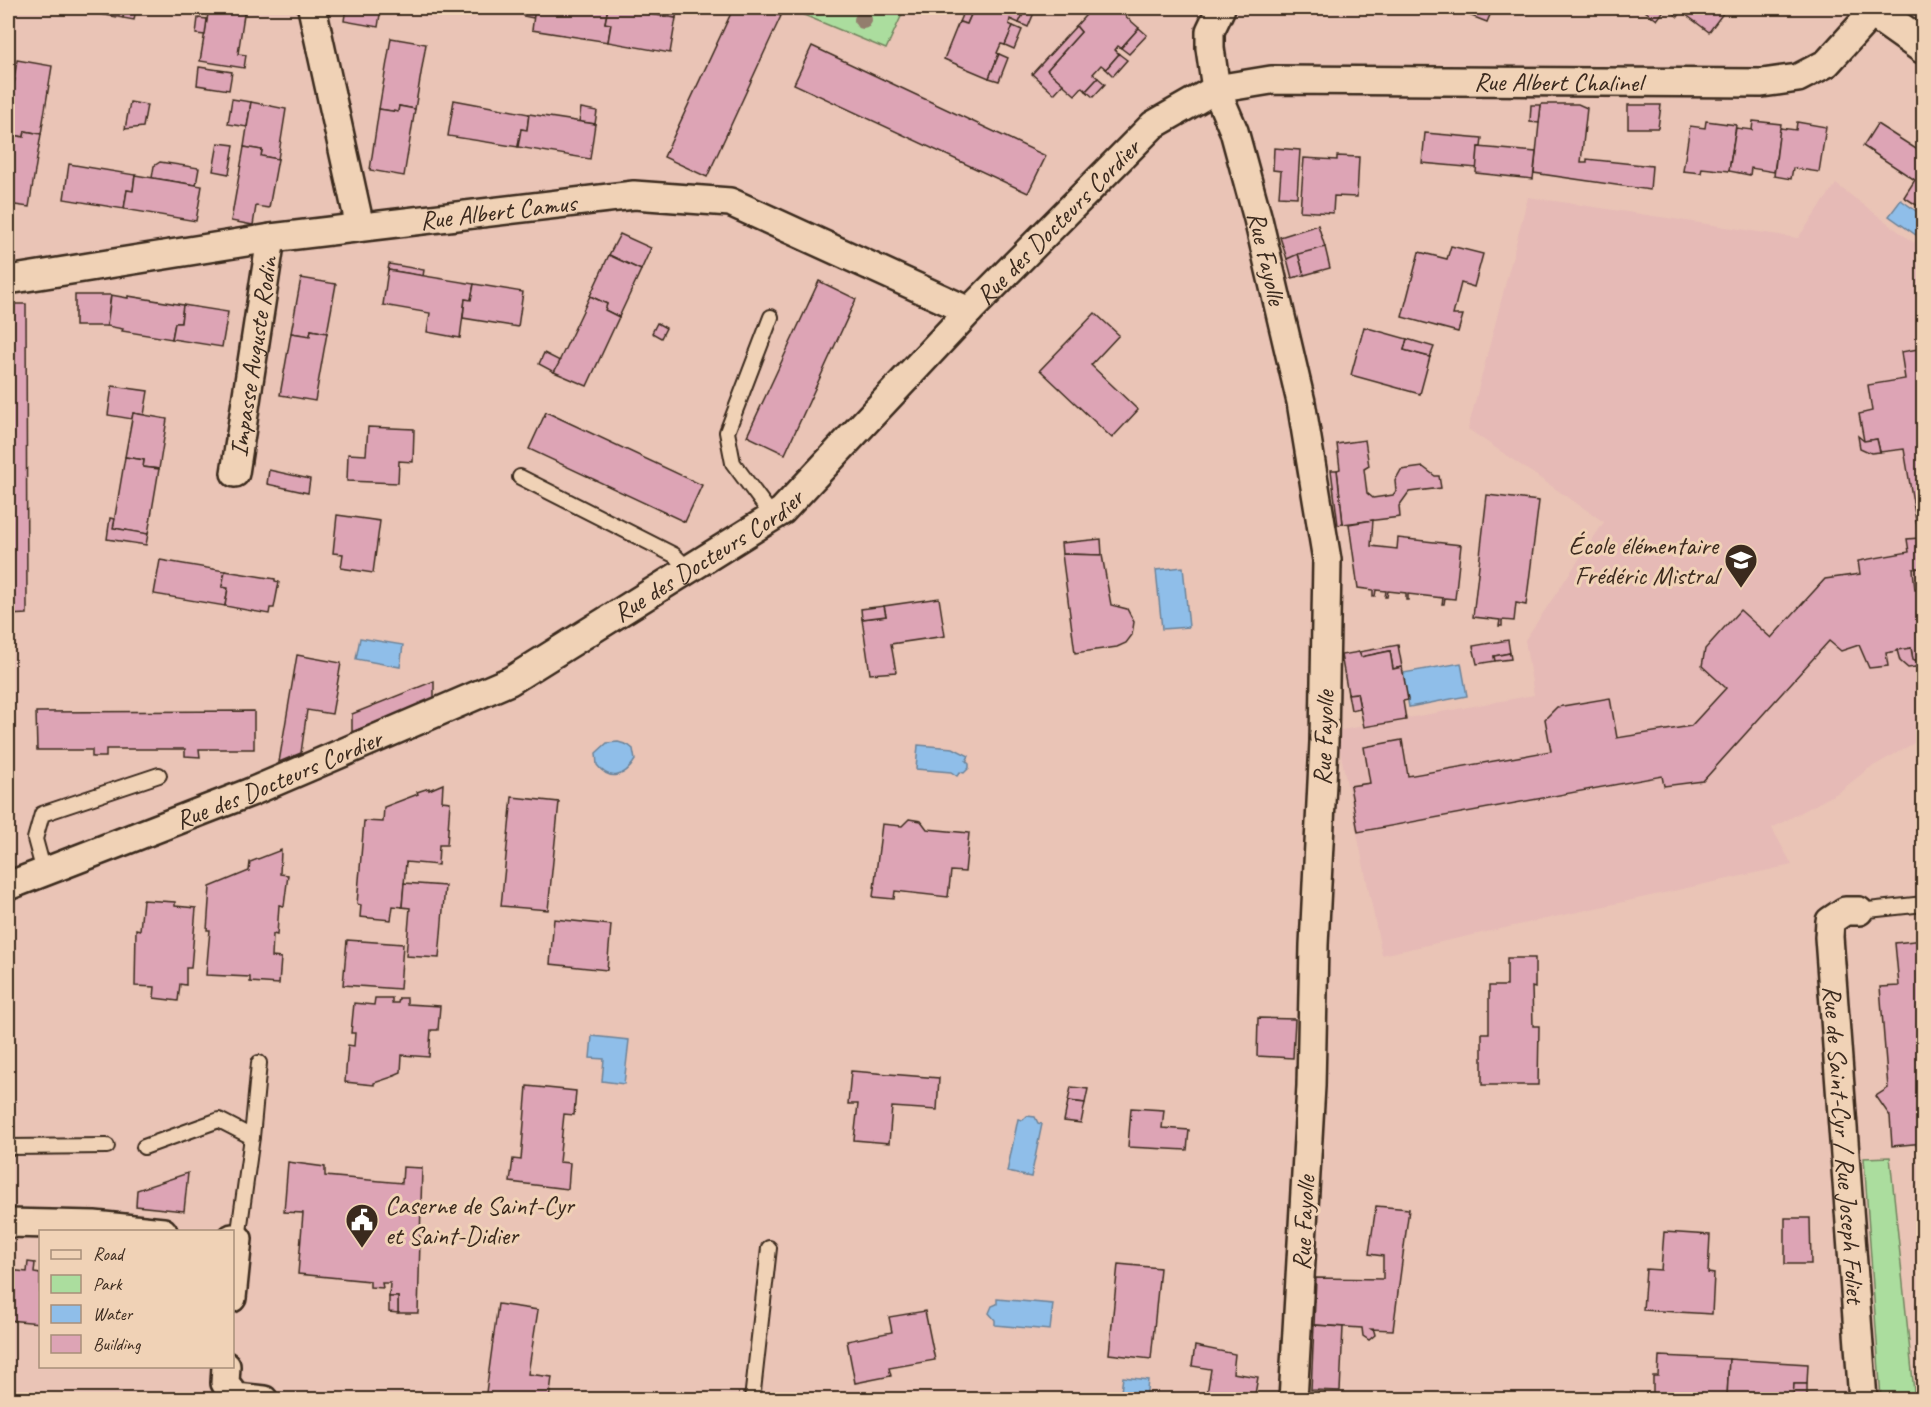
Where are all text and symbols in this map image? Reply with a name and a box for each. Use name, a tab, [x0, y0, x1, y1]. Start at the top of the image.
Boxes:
street label: Rue Albert Chalinel	[1474, 65, 1647, 99]
street label: Rue des Docteurs Cordier	[969, 130, 1149, 312]
street label: Rue Albert Camus	[418, 186, 580, 237]
street label: Rue Fayolle	[1240, 208, 1294, 310]
street label: Impasse Auguste Rodin	[222, 253, 285, 459]
street label: Rue des Docteurs Cordier	[607, 480, 813, 629]
place label: École élémentaire Frédéric Mistral	[1568, 529, 1723, 592]
school or university icon: École élémentaire Frédéric Mistral	[1723, 542, 1759, 589]
street label: Rue Fayolle	[1305, 689, 1342, 786]
street label: Rue des Docteurs Cordier	[171, 721, 389, 837]
street label: Rue de Saint-Cyr / Rue Joseph Foliet	[1816, 984, 1872, 1307]
street label: Rue Fayolle	[1285, 1173, 1323, 1271]
place label: Caserne de Saint-Cyr et Saint-Didier	[385, 1189, 576, 1252]
public building icon: Caserne de Saint-Cyr et Saint-Didier	[344, 1202, 380, 1249]
legend	[39, 1230, 234, 1368]
text: Road	[93, 1243, 126, 1265]
text: Park	[93, 1273, 123, 1295]
text: Water	[93, 1303, 134, 1325]
text: Building	[93, 1333, 142, 1355]

